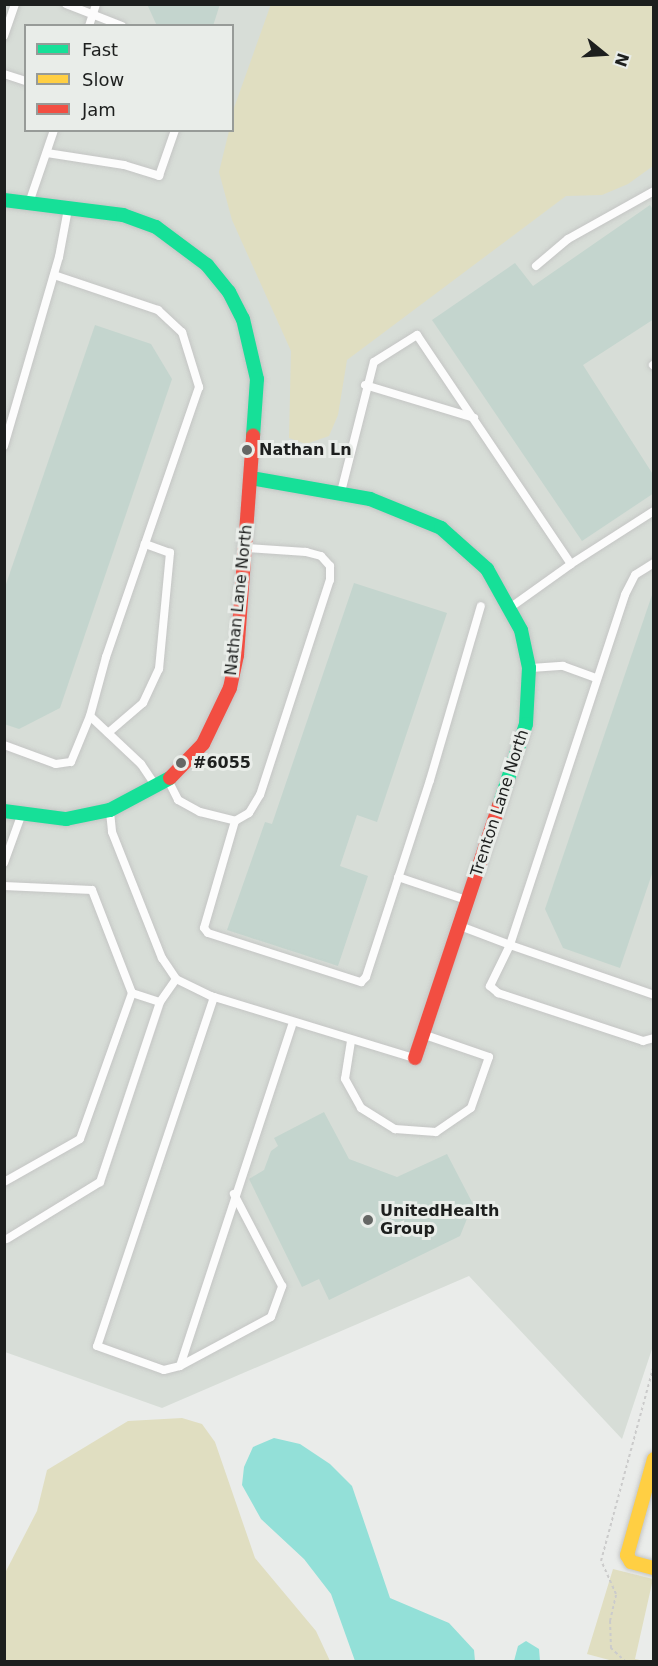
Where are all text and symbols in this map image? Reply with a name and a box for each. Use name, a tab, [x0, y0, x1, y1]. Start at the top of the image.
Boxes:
legend	[24, 24, 234, 132]
north arrow	[574, 24, 634, 84]
text: Fast	[82, 39, 118, 60]
text: N	[610, 50, 633, 69]
text: Slow	[82, 69, 124, 90]
text: Jam	[82, 99, 116, 120]
place label: Nathan Ln	[259, 440, 352, 460]
marker: Nathan Ln	[240, 443, 254, 457]
street label: Nathan Lane North	[222, 524, 256, 676]
street label: Trenton Lane North	[467, 727, 533, 879]
place label: #6055	[193, 753, 251, 773]
marker: #6055	[174, 756, 188, 770]
place label: UnitedHealth Group	[380, 1201, 499, 1239]
marker: UnitedHealth Group	[361, 1213, 375, 1227]

